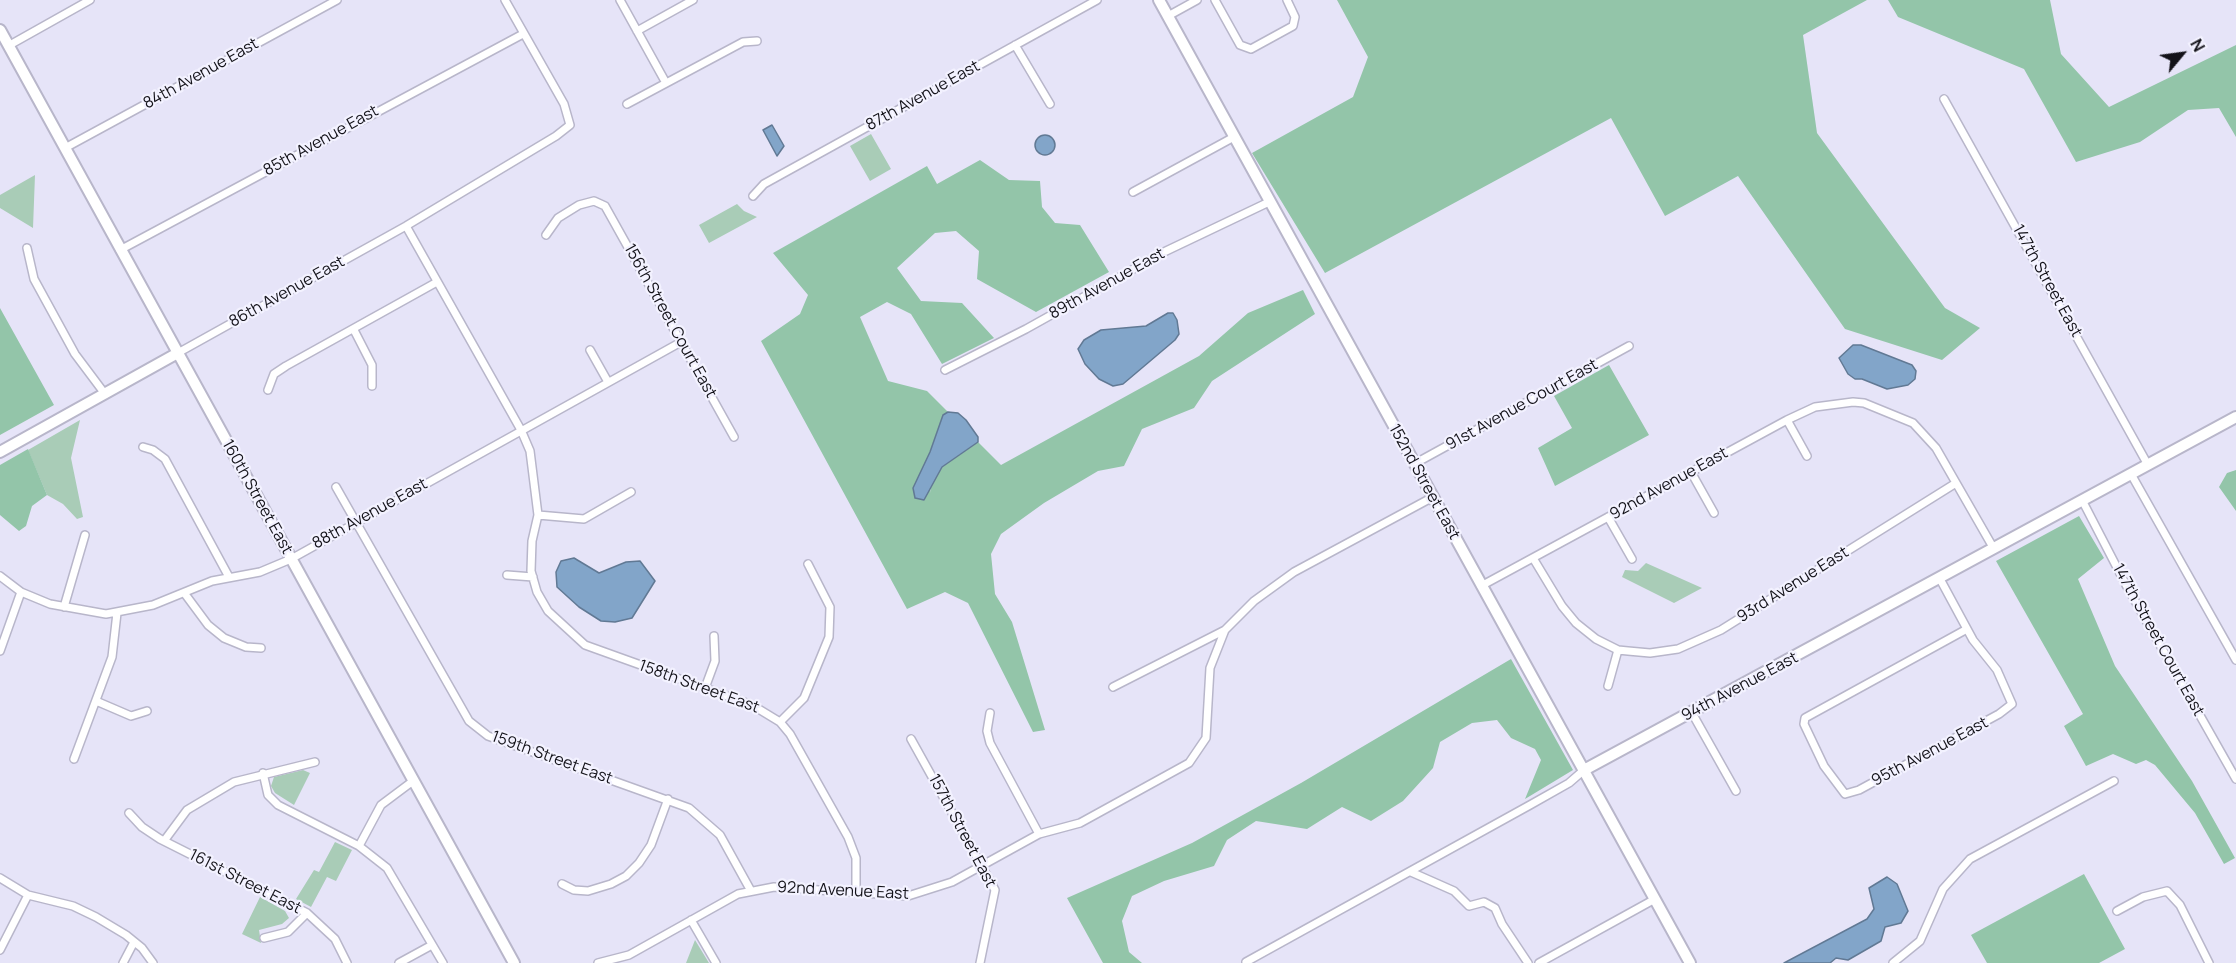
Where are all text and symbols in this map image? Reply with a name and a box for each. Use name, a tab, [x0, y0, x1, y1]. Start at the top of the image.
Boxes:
north arrow	[2152, 24, 2212, 84]
street label: 84th Avenue East	[140, 34, 262, 114]
text: N	[2185, 35, 2210, 56]
street label: 87th Avenue East	[863, 57, 983, 135]
street label: 85th Avenue East	[260, 101, 382, 181]
street label: 147th Street East	[2008, 221, 2086, 341]
street label: 156th Street Court East	[620, 241, 720, 401]
street label: 89th Avenue East	[1046, 244, 1168, 324]
street label: 86th Avenue East	[226, 252, 348, 332]
street label: 91st Avenue Court East	[1443, 355, 1601, 455]
street label: 152nd Street East	[1384, 421, 1464, 543]
street label: 160th Street East	[218, 436, 296, 558]
street label: 92nd Avenue East	[1607, 444, 1731, 524]
street label: 88th Avenue East	[309, 474, 431, 554]
street label: 93rd Avenue East	[1734, 543, 1852, 627]
street label: 147th Street Court East	[2108, 560, 2208, 720]
street label: 94th Avenue East	[1678, 648, 1802, 726]
street label: 158th Street East	[636, 656, 762, 718]
street label: 95th Avenue East	[1869, 713, 1991, 791]
street label: 159th Street East	[489, 727, 615, 789]
street label: 157th Street East	[924, 771, 1000, 891]
street label: 161st Street East	[186, 845, 304, 919]
street label: 92nd Avenue East	[777, 878, 909, 904]

